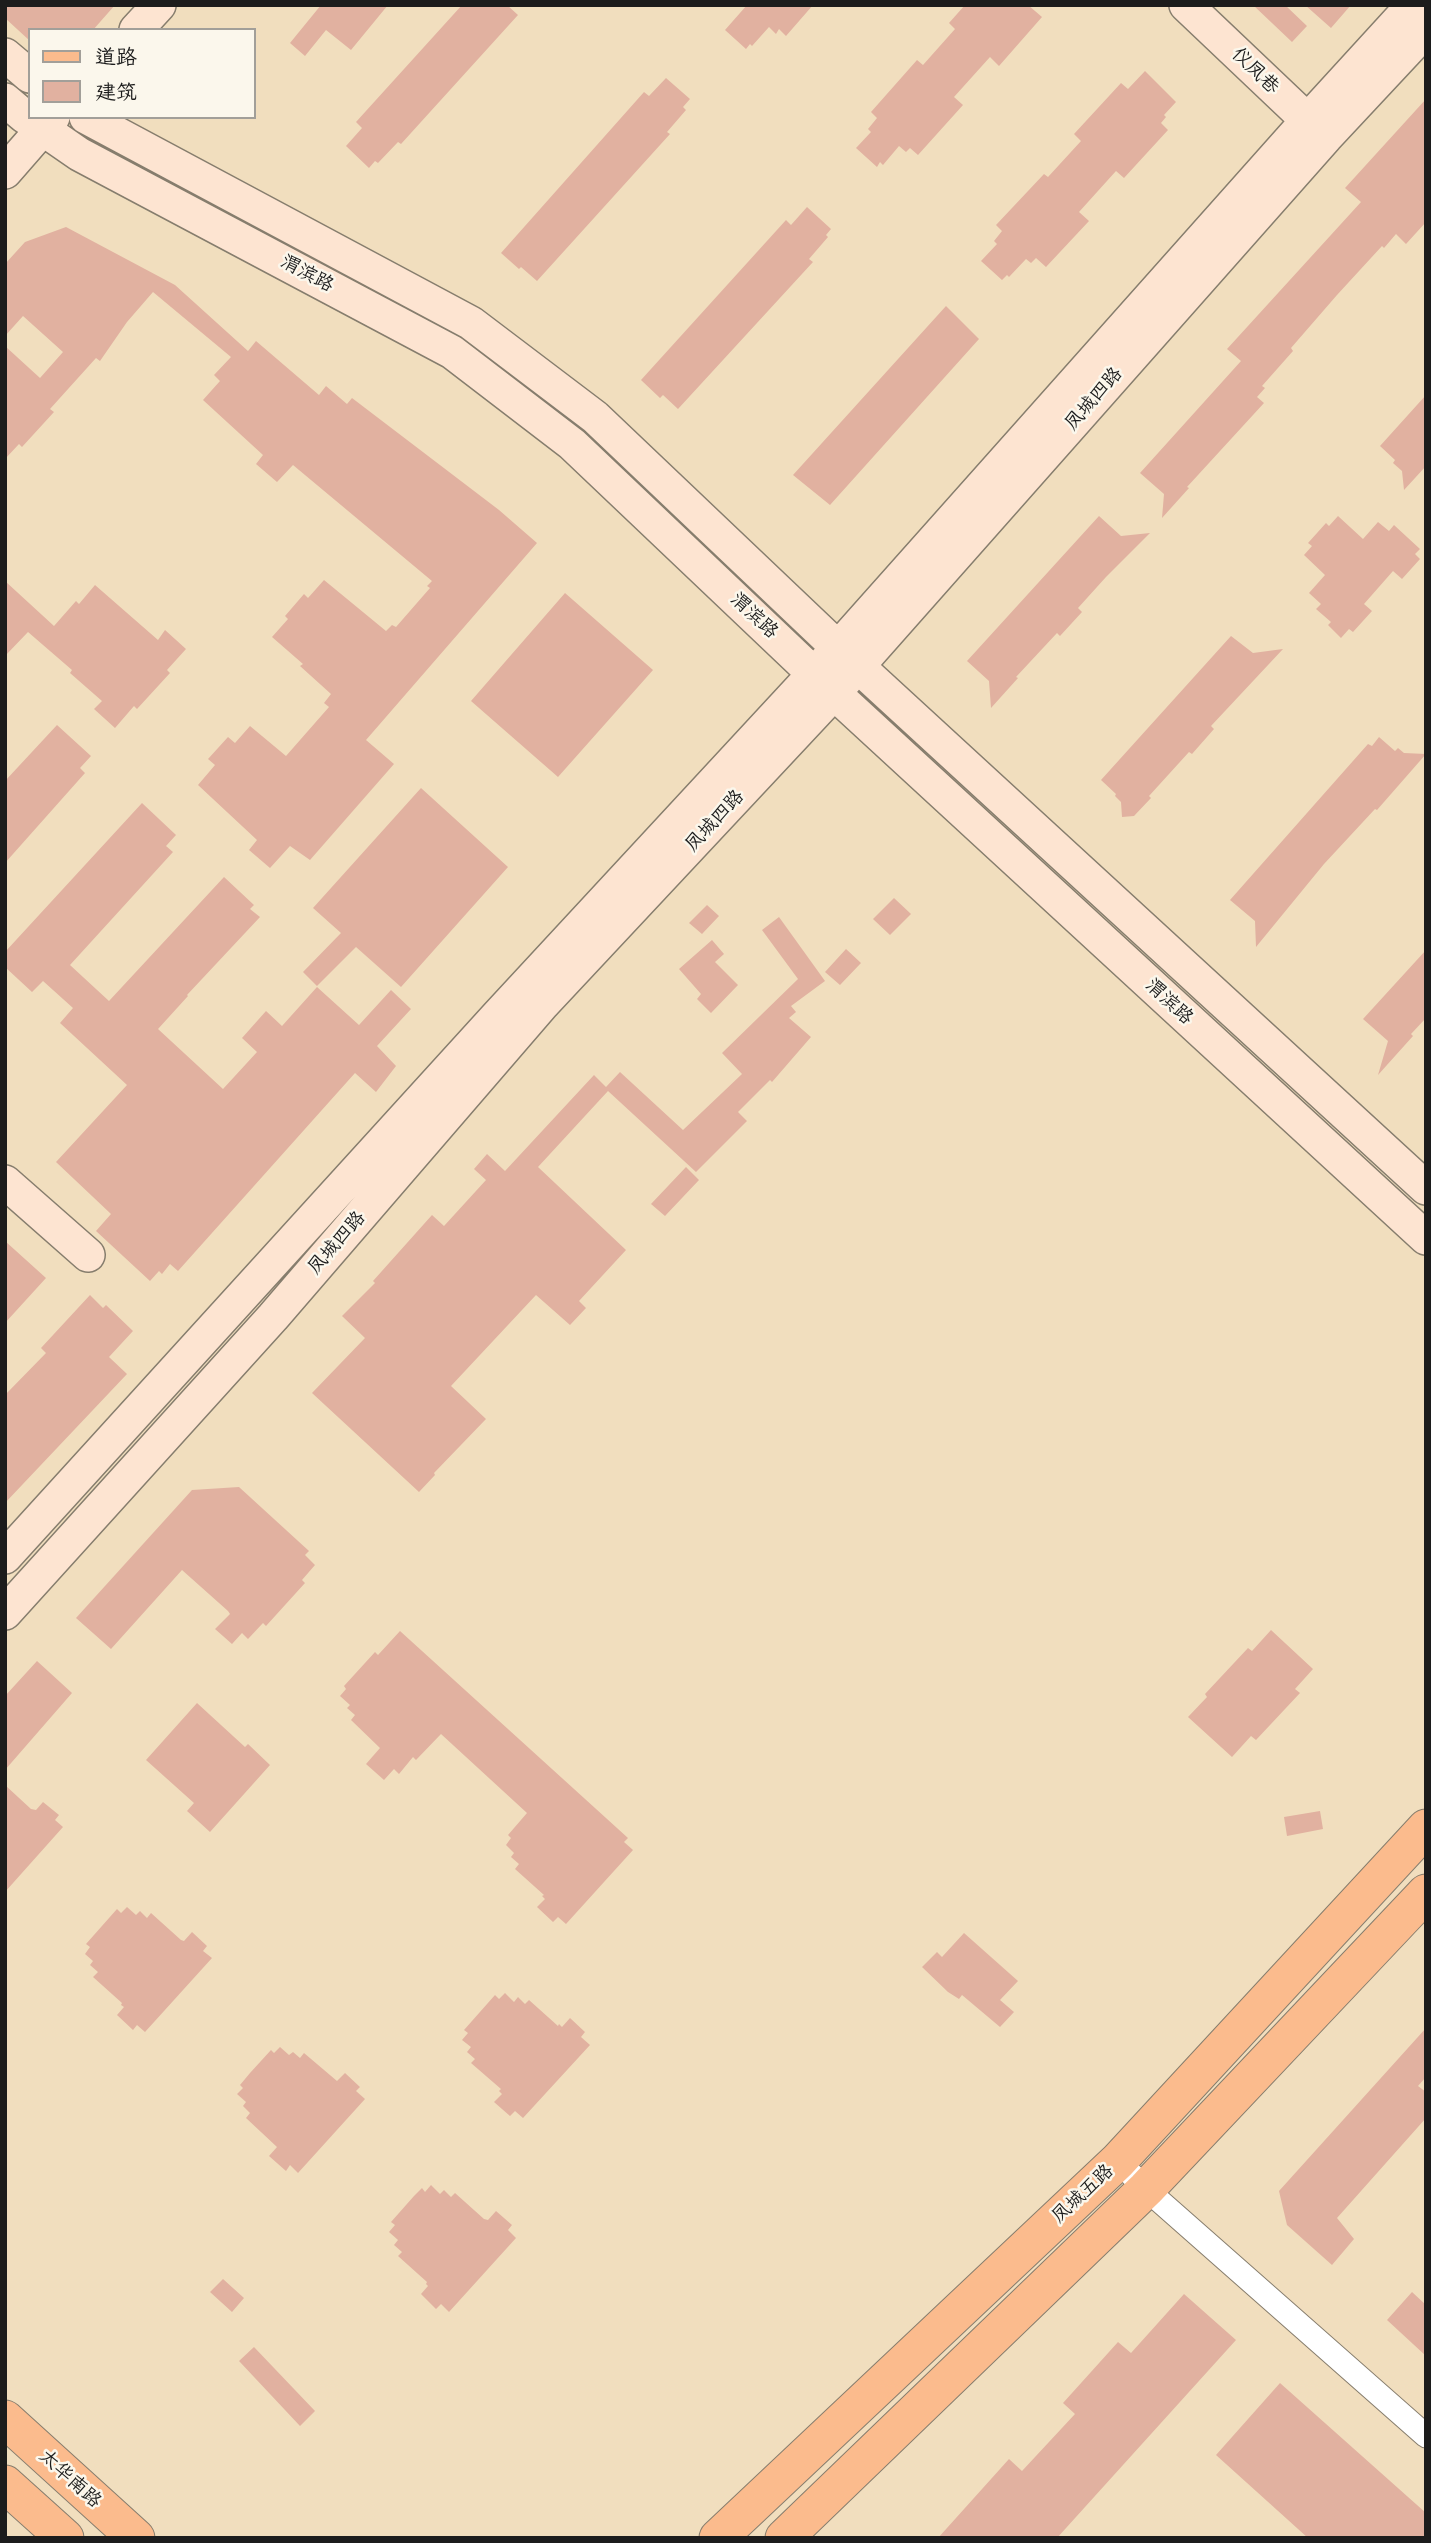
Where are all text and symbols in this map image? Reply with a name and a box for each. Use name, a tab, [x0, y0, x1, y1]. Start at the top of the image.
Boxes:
legend	[28, 28, 256, 119]
text: 道路	[95, 43, 137, 71]
street label: 仪凤巷	[1227, 43, 1283, 99]
text: 建筑	[95, 78, 137, 106]
street label: 渭滨路	[276, 251, 338, 297]
street label: 凤城四路	[1060, 363, 1128, 435]
street label: 渭滨路	[725, 588, 783, 644]
street label: 凤城四路	[681, 785, 749, 857]
street label: 渭滨路	[1140, 974, 1198, 1030]
street label: 凤城四路	[303, 1207, 371, 1279]
street label: 凤城五路	[1047, 2160, 1119, 2228]
street label: 太华南路	[34, 2445, 106, 2513]

